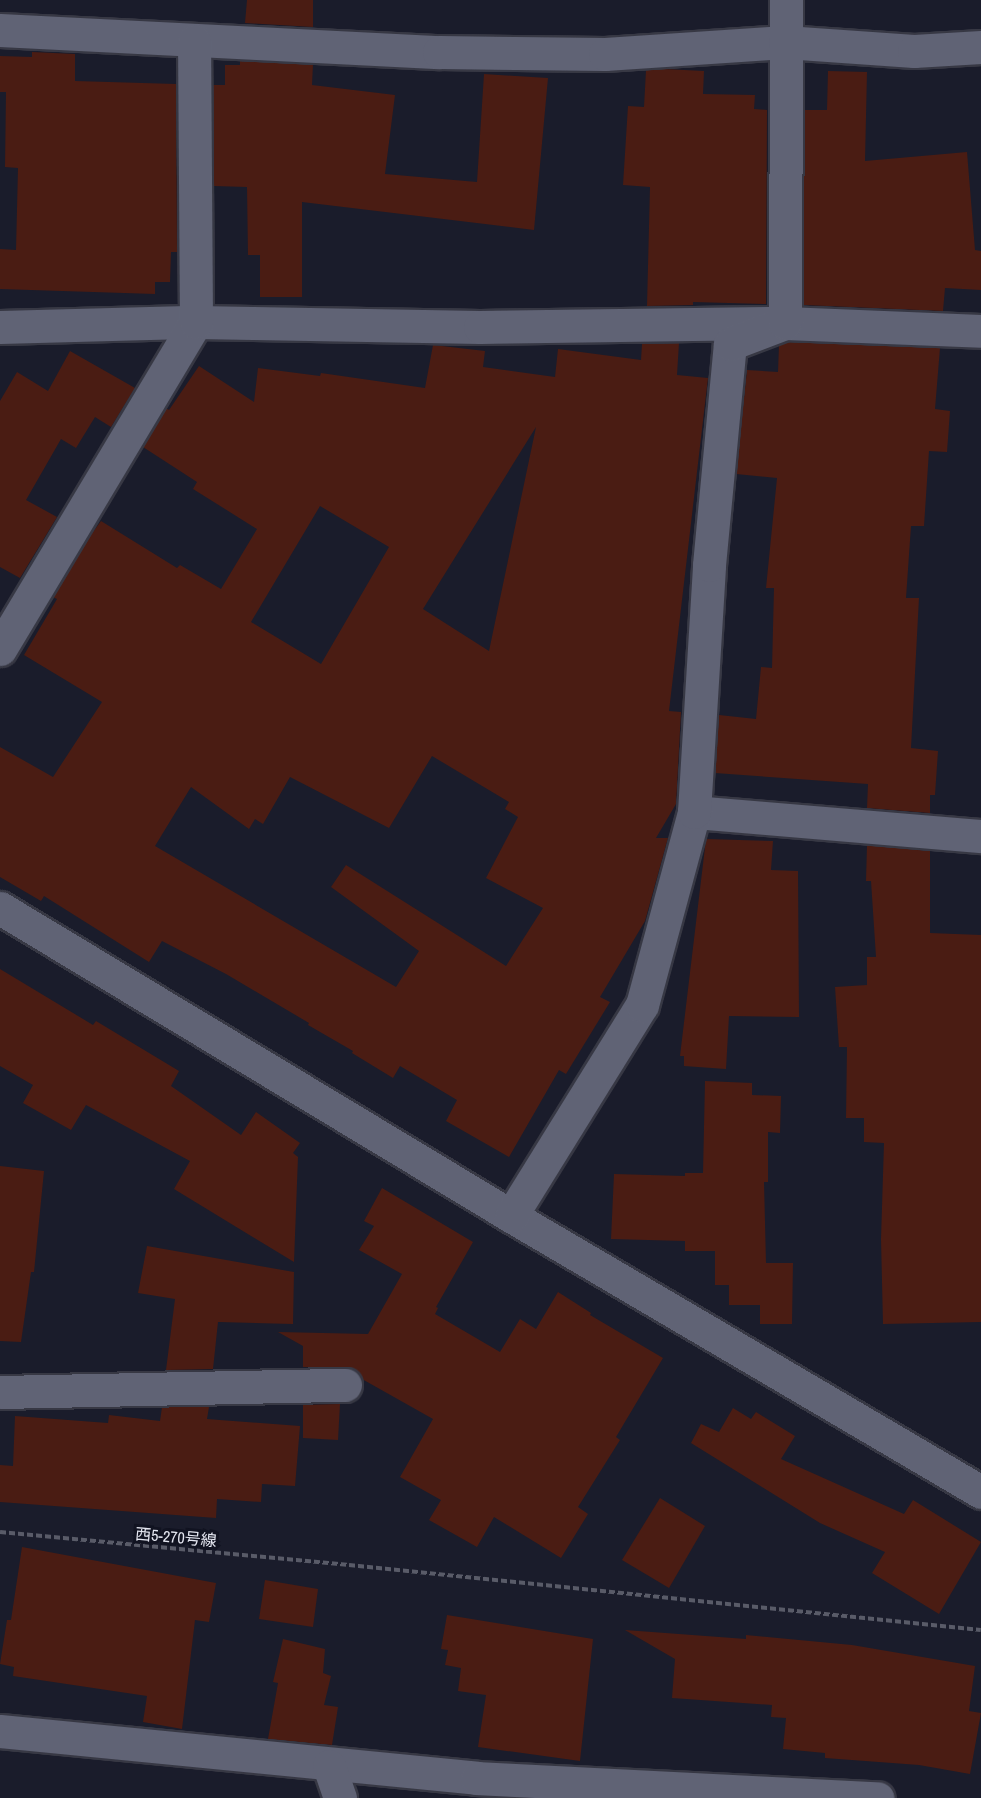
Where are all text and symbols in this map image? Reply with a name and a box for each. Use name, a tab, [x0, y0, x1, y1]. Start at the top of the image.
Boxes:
street label: 西5-270号線	[135, 1524, 217, 1550]

